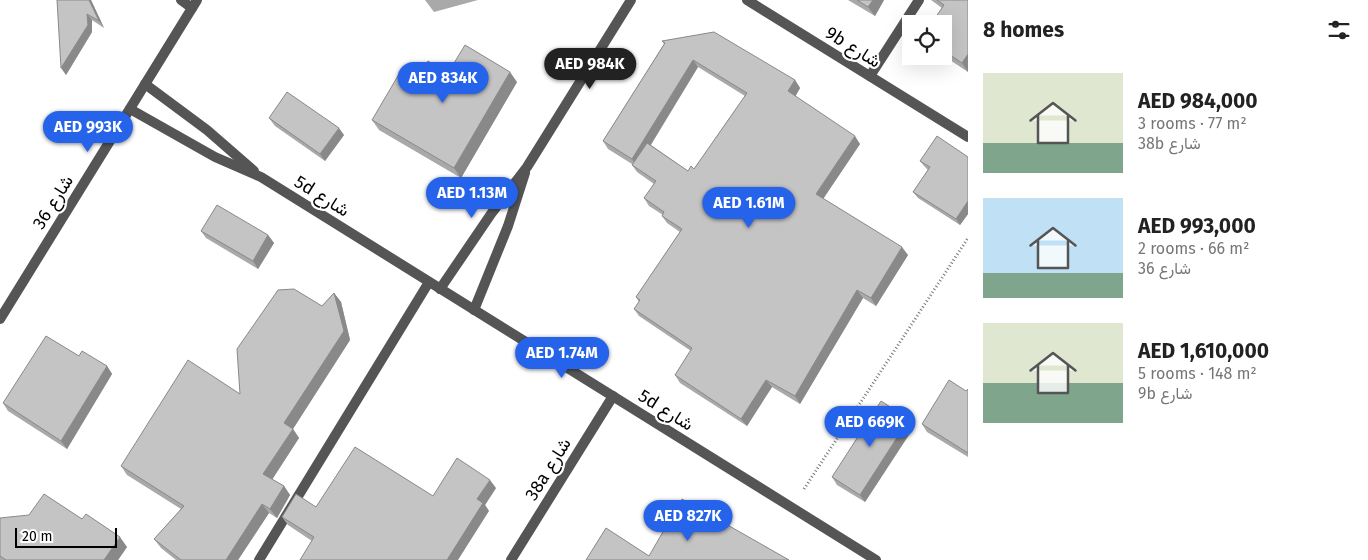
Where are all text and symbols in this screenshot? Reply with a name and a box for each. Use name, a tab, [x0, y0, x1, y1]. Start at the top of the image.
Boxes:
map controls	[902, 15, 952, 65]
button: locate	[902, 15, 952, 65]
icon: filters	[1325, 16, 1353, 44]
text: 8 homes	[983, 17, 1064, 43]
street label: 9b شارع	[821, 21, 885, 73]
pin: AED 984K	[538, 48, 642, 90]
text: AED 984K	[555, 54, 625, 73]
pin: AED 834K	[391, 62, 495, 104]
text: AED 834K	[409, 68, 477, 87]
text: AED 984,000	[1138, 88, 1258, 114]
icon: home	[1023, 93, 1083, 153]
pin: AED 993K	[36, 110, 140, 153]
text: 3 rooms · 77 m²	[1138, 114, 1247, 133]
text: AED 993K	[54, 117, 122, 136]
text: 38b شارع	[1138, 134, 1201, 153]
street label: شارع 36	[28, 171, 79, 234]
street label: 5d شارع	[290, 171, 354, 222]
pin: AED 1.13M	[415, 176, 529, 219]
text: AED 1.13M	[437, 183, 507, 202]
pin: AED 1.61M	[692, 186, 806, 229]
text: AED 1.61M	[713, 193, 785, 212]
text: AED 993,000	[1138, 213, 1256, 239]
icon: home	[1023, 218, 1083, 278]
text: 2 rooms · 66 m²	[1138, 239, 1249, 258]
text: شارع 36	[1138, 259, 1191, 278]
pin: AED 1.74M	[505, 336, 619, 379]
text: AED 1,610,000	[1138, 338, 1269, 364]
text: AED 1.74M	[526, 343, 598, 362]
icon: home	[1023, 343, 1083, 403]
text: 5 rooms · 148 m²	[1138, 364, 1257, 383]
text: 9b شارع	[1138, 384, 1192, 403]
street label: 5d شارع	[634, 385, 698, 436]
pin: AED 669K	[818, 406, 922, 448]
text: AED 669K	[836, 412, 904, 431]
street label: 38a شارع	[520, 434, 577, 505]
pin: AED 827K	[636, 500, 740, 542]
text: AED 827K	[655, 506, 721, 525]
scale bar	[15, 525, 118, 548]
text: 20 m	[22, 528, 52, 545]

